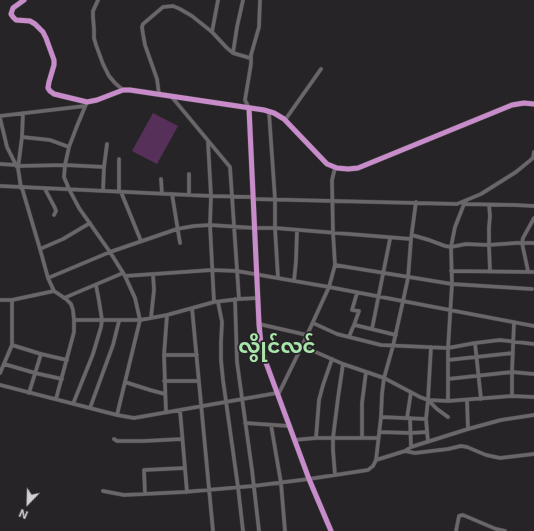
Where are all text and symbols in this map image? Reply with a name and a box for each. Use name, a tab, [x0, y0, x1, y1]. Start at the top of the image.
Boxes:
district label: လွိုင်လင်	[238, 335, 316, 359]
north arrow	[8, 483, 48, 523]
text: N	[17, 506, 30, 522]

